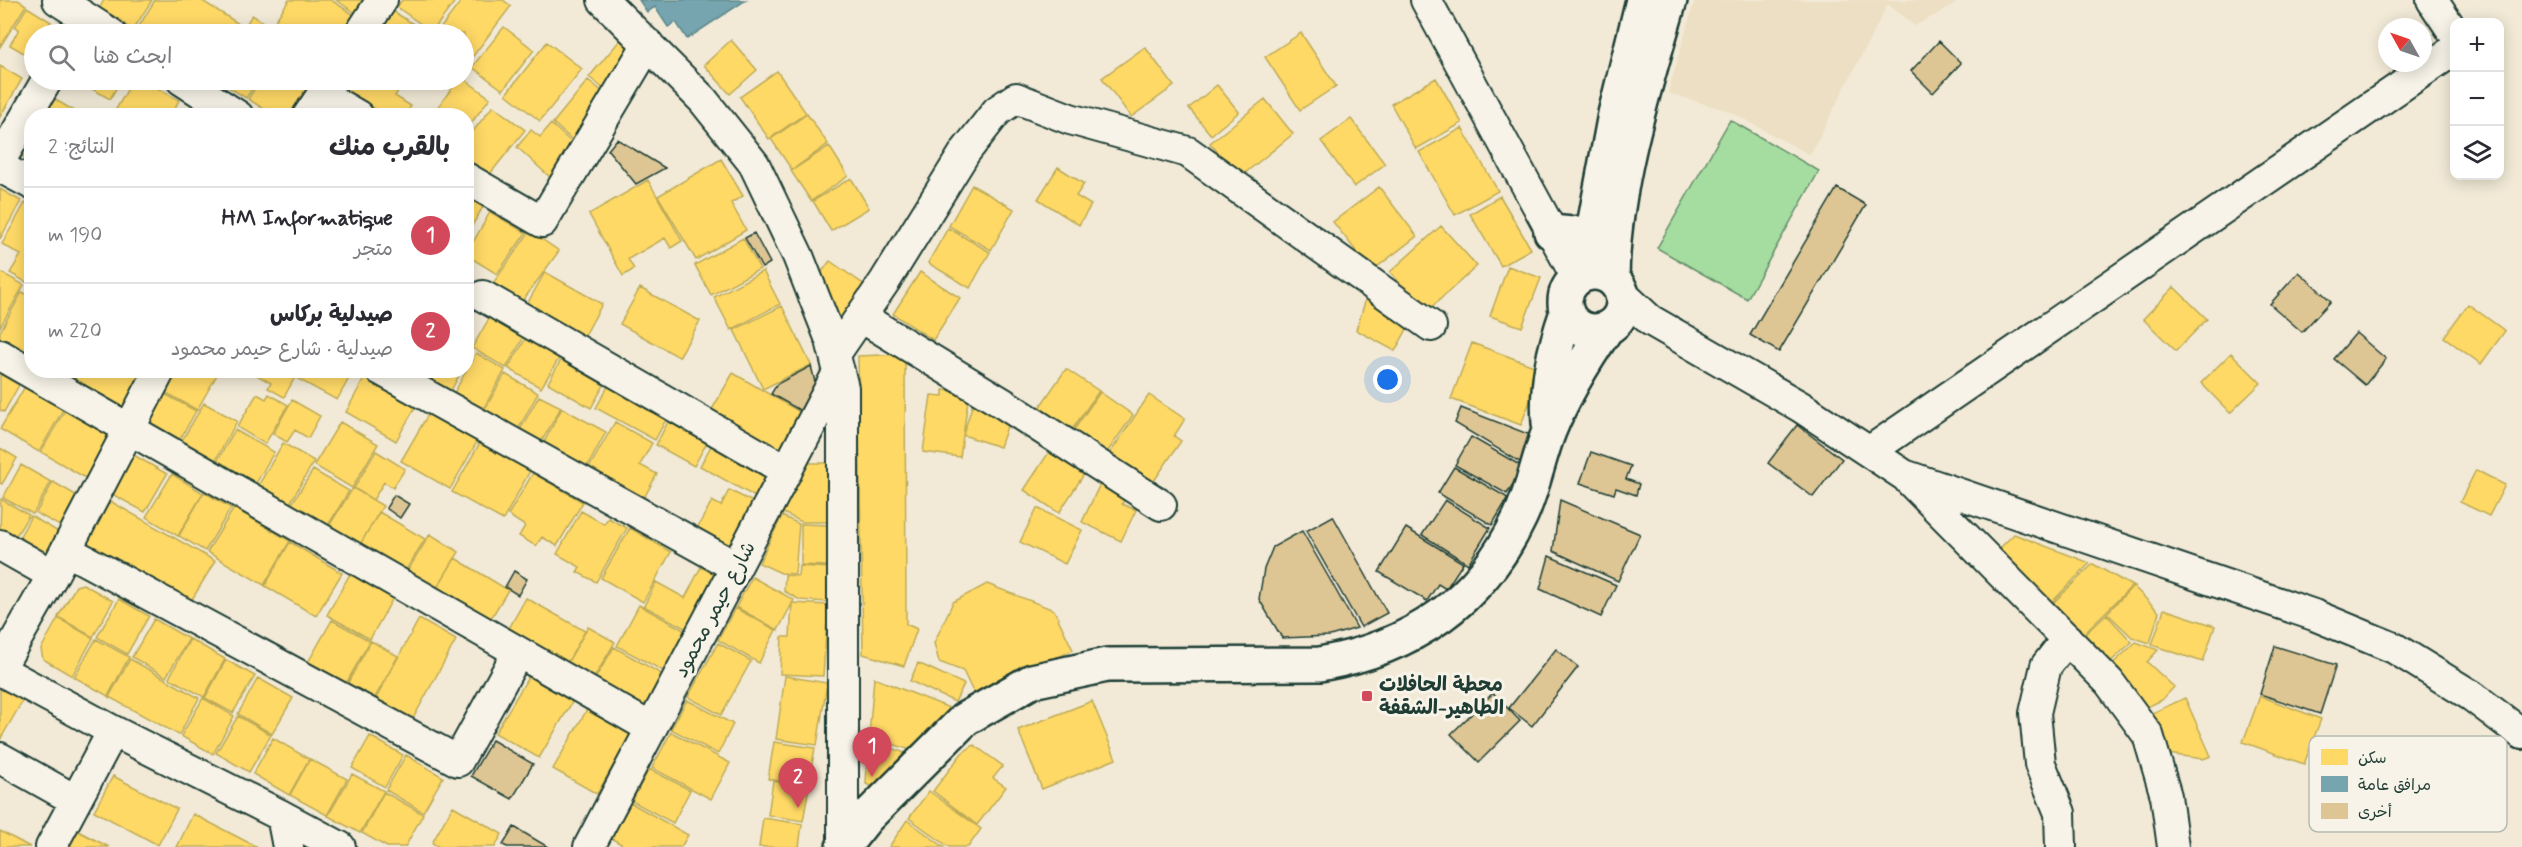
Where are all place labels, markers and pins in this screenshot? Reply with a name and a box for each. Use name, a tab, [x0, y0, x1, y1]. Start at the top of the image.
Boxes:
place label: محطة الحافلات الطاهير-الشقفة	[1379, 672, 1504, 722]
marker: محطة الحافلات الطاهير-الشقفة	[1360, 689, 1374, 703]
pin: 1	[852, 728, 892, 777]
pin: 2	[778, 758, 818, 808]

